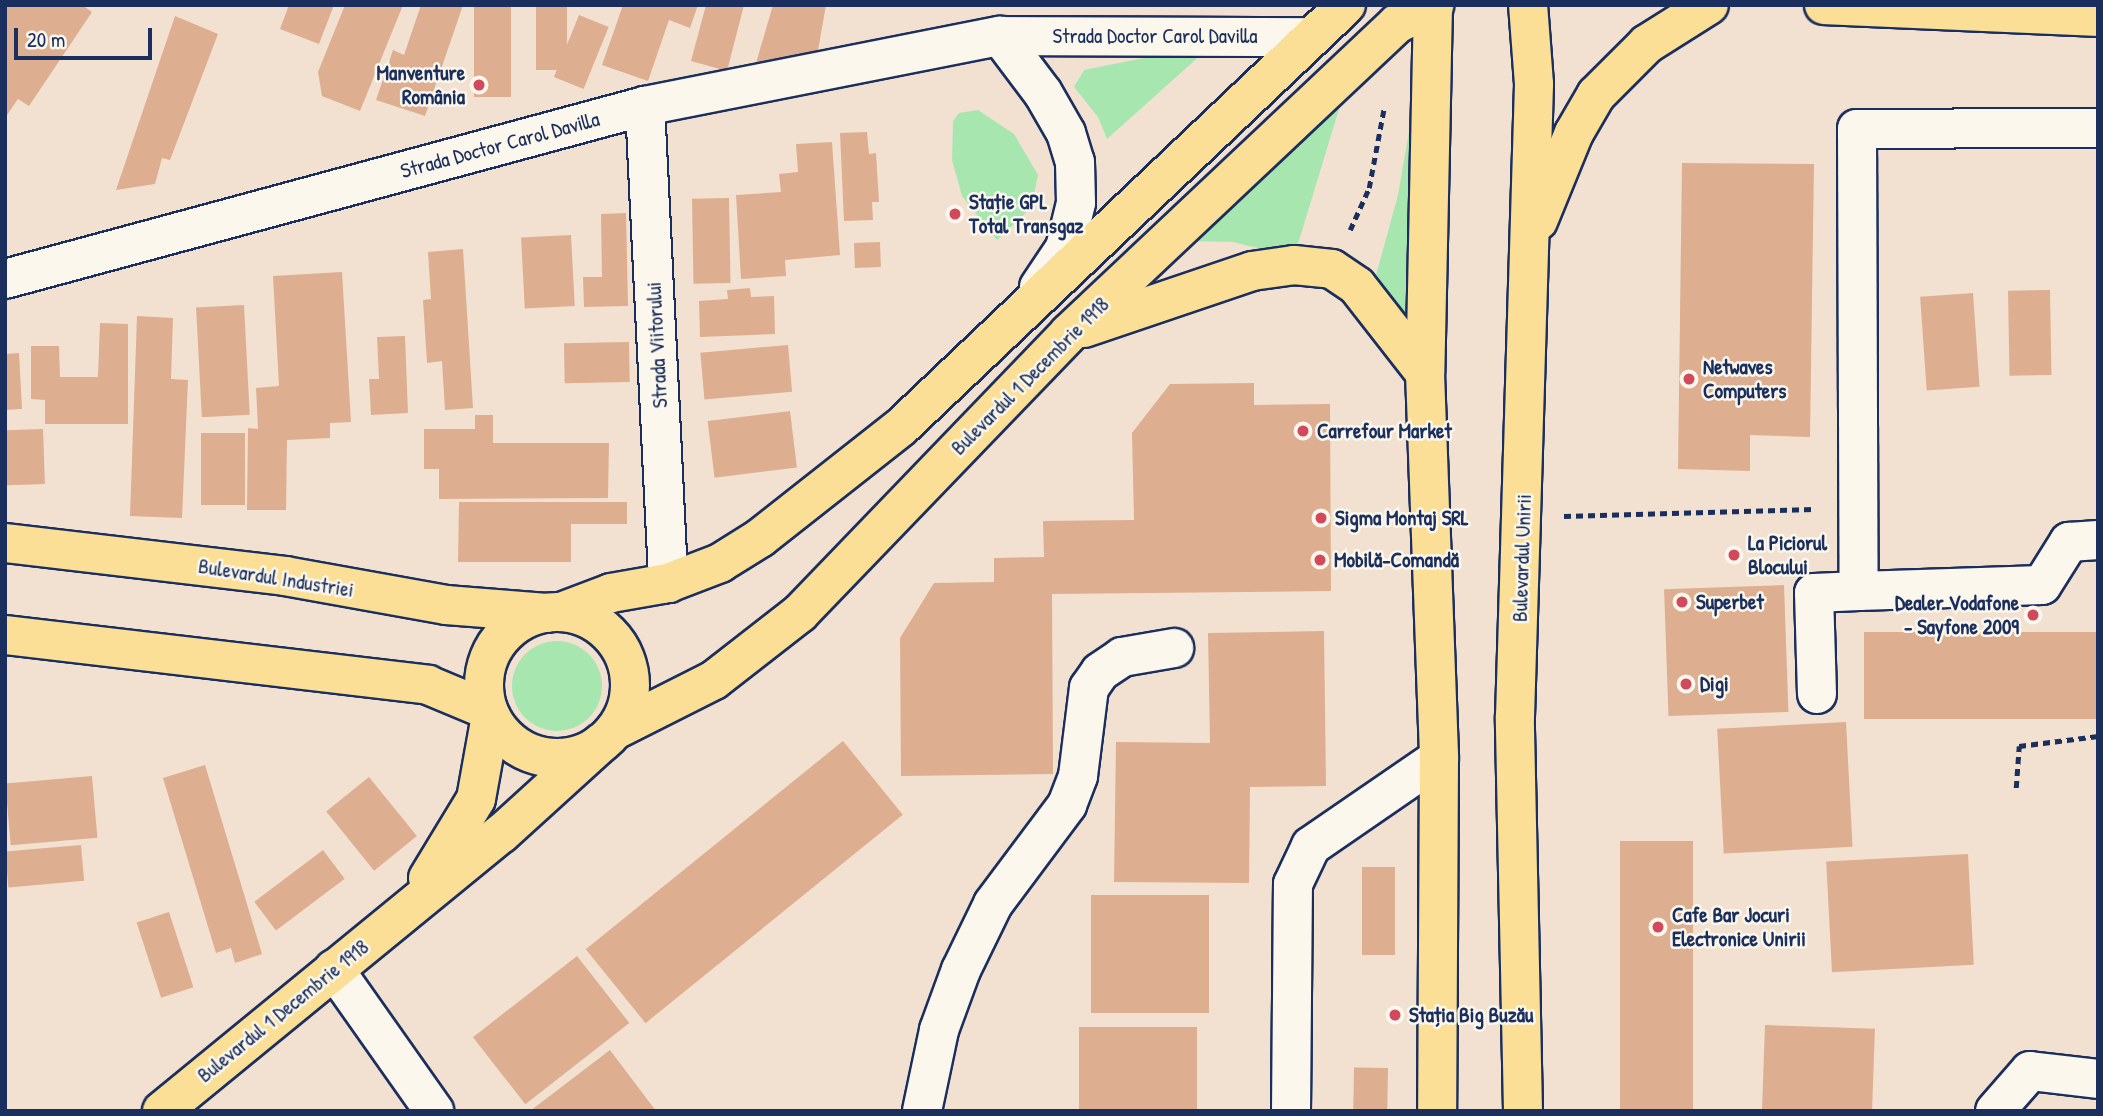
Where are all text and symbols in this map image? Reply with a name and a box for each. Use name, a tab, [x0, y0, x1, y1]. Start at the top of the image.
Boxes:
scale bar	[18, 14, 156, 58]
street label: Strada Doctor Carol Davilla	[1053, 23, 1257, 49]
text: 20 m	[27, 25, 65, 54]
place label: Manventure România	[376, 60, 465, 110]
marker: Manventure România	[471, 77, 487, 93]
street label: Strada Doctor Carol Davilla	[398, 106, 602, 184]
place label: Stație GPL Total Transgaz	[969, 189, 1083, 239]
marker: Stație GPL Total Transgaz	[947, 206, 963, 222]
street label: Strada Viitorului	[641, 281, 673, 409]
street label: Bulevardul 1 Decembrie 1918	[946, 292, 1114, 460]
place label: Netwaves Computers	[1703, 354, 1786, 404]
marker: Netwaves Computers	[1681, 371, 1697, 387]
place label: Carrefour Market	[1317, 418, 1452, 444]
marker: Carrefour Market	[1295, 423, 1311, 439]
street label: Bulevardul Unirii	[1507, 494, 1537, 622]
place label: Sigma Montaj SRL	[1335, 505, 1469, 531]
marker: Sigma Montaj SRL	[1313, 510, 1329, 526]
place label: La Piciorul Blocului	[1748, 530, 1827, 580]
place label: Mobilă-Comandă	[1334, 547, 1459, 573]
marker: La Piciorul Blocului	[1726, 547, 1742, 563]
marker: Mobilă-Comandă	[1312, 552, 1328, 568]
street label: Bulevardul Industriei	[197, 553, 355, 603]
place label: Superbet	[1696, 589, 1764, 615]
place label: Dealer Vodafone - Sayfone 2009	[1895, 590, 2019, 640]
marker: Superbet	[1674, 594, 1690, 610]
marker: Dealer Vodafone - Sayfone 2009	[2025, 607, 2041, 623]
place label: Digi	[1700, 671, 1729, 697]
marker: Digi	[1678, 676, 1694, 692]
place label: Cafe Bar Jocuri Electronice Unirii	[1672, 902, 1806, 952]
marker: Cafe Bar Jocuri Electronice Unirii	[1650, 919, 1666, 935]
street label: Bulevardul 1 Decembrie 1918	[192, 934, 374, 1088]
place label: Stația Big Buzău	[1409, 1002, 1533, 1028]
marker: Stația Big Buzău	[1387, 1007, 1403, 1023]

